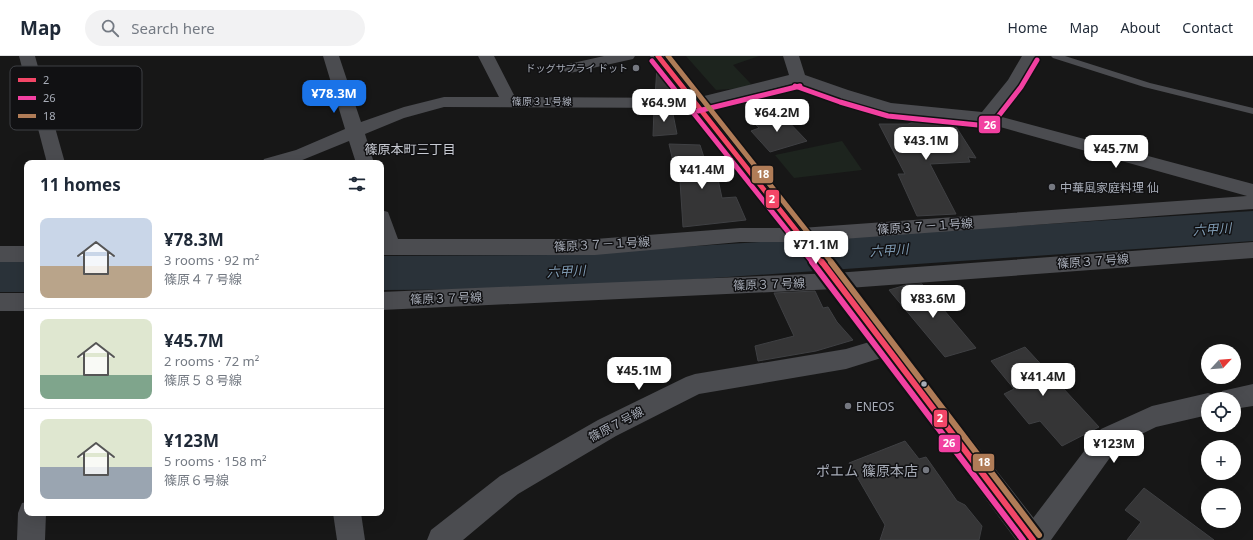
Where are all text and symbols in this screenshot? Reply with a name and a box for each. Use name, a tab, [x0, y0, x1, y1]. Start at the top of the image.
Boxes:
search box	[85, 10, 365, 46]
text: Map	[20, 15, 61, 41]
icon: search	[99, 17, 121, 39]
text: Search here	[131, 18, 215, 38]
text: Home	[1008, 18, 1047, 37]
text: Map	[1069, 18, 1099, 37]
text: About	[1121, 18, 1160, 37]
text: Contact	[1182, 18, 1233, 37]
place label: ドッグサプライ ドット	[525, 61, 628, 75]
marker: ドッグサプライ ドット	[631, 63, 641, 73]
legend	[10, 66, 142, 130]
text: 2	[43, 72, 49, 87]
pin: ¥78.3M	[301, 80, 367, 114]
text: ¥78.3M	[311, 84, 357, 102]
pin: ¥64.9M	[631, 89, 697, 123]
text: 26	[43, 90, 56, 105]
text: ¥64.9M	[641, 93, 687, 111]
street label: 篠原３１号線	[512, 94, 572, 108]
pin: ¥64.2M	[744, 99, 810, 133]
text: ¥64.2M	[754, 103, 800, 121]
text: 18	[43, 108, 56, 123]
line badge: 26	[978, 115, 1001, 134]
text: 26	[984, 117, 996, 132]
pin: ¥43.1M	[893, 127, 959, 161]
text: ¥43.1M	[903, 131, 949, 149]
pin: ¥45.7M	[1083, 135, 1149, 169]
text: ¥45.7M	[1093, 139, 1139, 157]
district label: 篠原本町三丁目	[364, 140, 456, 158]
pin: ¥41.4M	[669, 156, 735, 190]
text: ¥41.4M	[679, 160, 725, 178]
line badge: 18	[751, 165, 774, 184]
text: 18	[757, 166, 769, 181]
text: 11 homes	[40, 173, 121, 196]
icon: filters	[346, 173, 368, 195]
place label: 中華風家庭料理 仙	[1060, 179, 1159, 196]
marker: 中華風家庭料理 仙	[1047, 182, 1057, 192]
line badge: 2	[765, 189, 780, 209]
text: 2	[769, 191, 775, 206]
street label: 篠原３７－１号線	[877, 214, 973, 238]
water label: 六甲川	[1192, 219, 1234, 239]
text: ¥78.3M	[164, 228, 224, 251]
pin: ¥71.1M	[783, 231, 849, 265]
street label: 篠原３７－１号線	[554, 233, 650, 255]
icon: home	[72, 234, 120, 282]
text: ¥71.1M	[793, 235, 839, 253]
water label: 六甲川	[869, 240, 911, 260]
street label: 篠原３７号線	[1056, 250, 1130, 272]
text: 3 rooms · 92 m²	[164, 251, 259, 269]
water label: 六甲川	[546, 261, 588, 281]
text: 篠原４７号線	[164, 270, 242, 288]
street label: 篠原３７号線	[733, 274, 805, 294]
pin: ¥83.6M	[900, 285, 966, 319]
street label: 篠原３７号線	[410, 288, 482, 308]
text: ¥83.6M	[910, 289, 956, 307]
text: ¥45.7M	[164, 329, 224, 352]
icon: home	[72, 335, 120, 383]
north arrow	[1201, 344, 1241, 384]
map controls	[1201, 344, 1241, 528]
text: 2 rooms · 72 m²	[164, 352, 259, 370]
pin: ¥45.1M	[606, 357, 672, 391]
text: ¥45.1M	[616, 361, 662, 379]
pin: ¥41.4M	[1010, 363, 1076, 397]
text: ¥41.4M	[1020, 367, 1066, 385]
text: 篠原５８号線	[164, 371, 242, 389]
unlabelled marker	[919, 379, 929, 389]
button: locate	[1201, 392, 1241, 432]
place label: ENEOS	[856, 398, 895, 415]
marker: ENEOS	[843, 401, 853, 411]
street label: 篠原７号線	[586, 402, 646, 446]
line badge: 2	[933, 409, 948, 428]
text: 2	[937, 410, 943, 425]
text: ¥123M	[164, 429, 219, 452]
pin: ¥123M	[1086, 430, 1142, 464]
line badge: 26	[938, 434, 961, 453]
text: ¥123M	[1093, 434, 1135, 452]
icon: home	[72, 435, 120, 483]
text: 26	[943, 435, 955, 450]
button: +	[1201, 440, 1241, 480]
text: 5 rooms · 158 m²	[164, 452, 267, 470]
line badge: 18	[972, 453, 995, 472]
text: 18	[978, 454, 990, 469]
place label: ポエム 篠原本店	[816, 461, 918, 480]
marker: ポエム 篠原本店	[921, 465, 931, 475]
text: 篠原６号線	[164, 471, 229, 489]
button: −	[1201, 488, 1241, 528]

